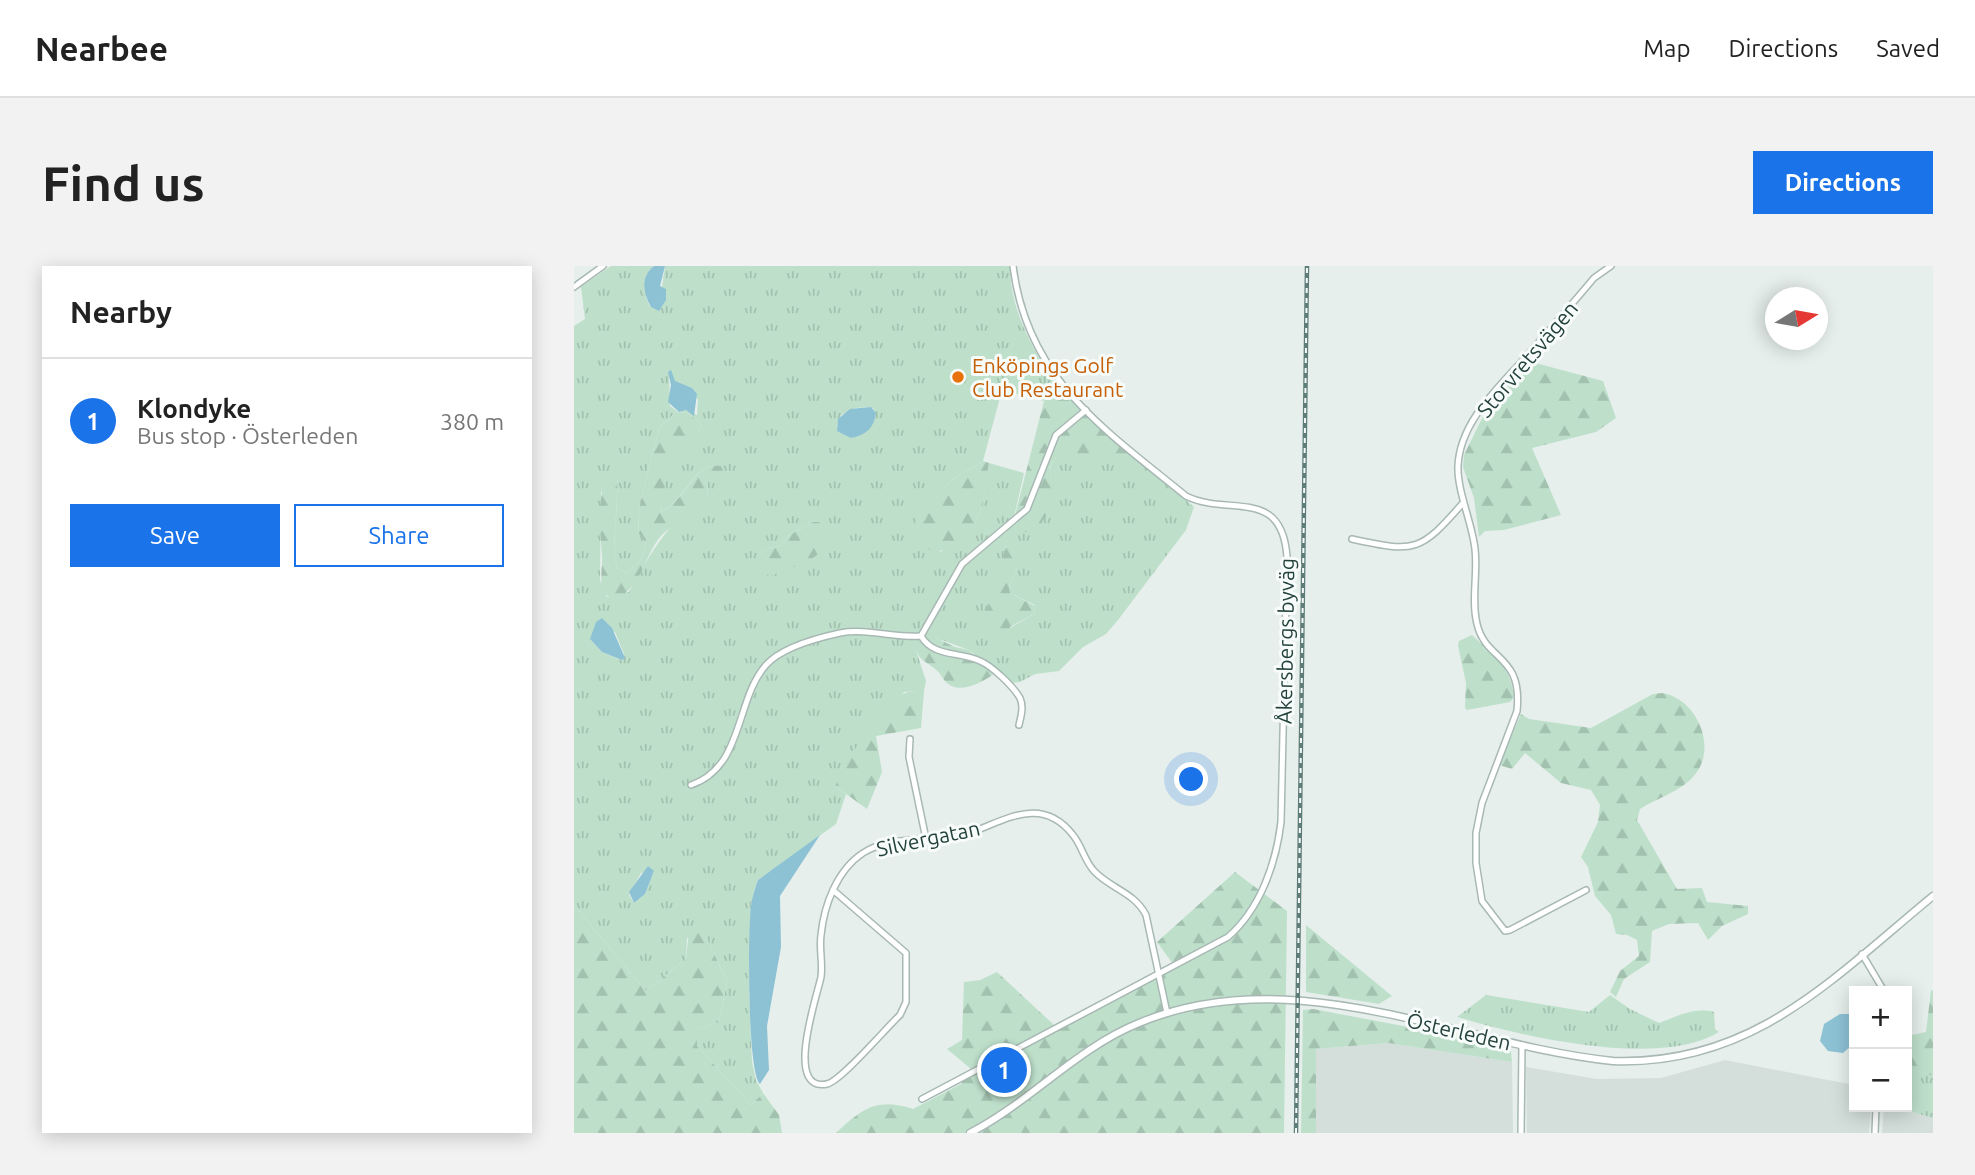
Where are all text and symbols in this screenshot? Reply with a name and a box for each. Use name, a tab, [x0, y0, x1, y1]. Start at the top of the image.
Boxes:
text: Nearbee	[35, 30, 168, 67]
text: Map	[1643, 35, 1690, 62]
text: Directions	[1728, 35, 1838, 62]
text: Saved	[1876, 35, 1940, 62]
button: Directions	[1753, 151, 1933, 214]
text: Find us	[42, 155, 205, 210]
north arrow	[1765, 287, 1828, 350]
text: Nearby	[70, 295, 172, 329]
street label: Storvretsvägen	[1472, 296, 1582, 422]
place label: Enköpings Golf Club Restaurant	[972, 353, 1123, 401]
marker: Enköpings Golf Club Restaurant	[950, 369, 966, 385]
text: Klondyke	[137, 394, 251, 423]
text: 1	[87, 409, 99, 434]
text: 380 m	[440, 409, 504, 434]
text: Bus stop · Österleden	[137, 423, 358, 448]
button: Save	[70, 504, 280, 567]
button: Share	[294, 504, 504, 567]
street label: Åkersbergs byväg	[1272, 558, 1298, 724]
your location	[1174, 762, 1208, 796]
street label: Silvergatan	[874, 815, 982, 861]
map controls	[1849, 986, 1912, 1112]
button: +	[1849, 986, 1912, 1049]
street label: Österleden	[1405, 1007, 1513, 1055]
pin: 1	[981, 1044, 1027, 1096]
button: −	[1849, 1049, 1912, 1112]

